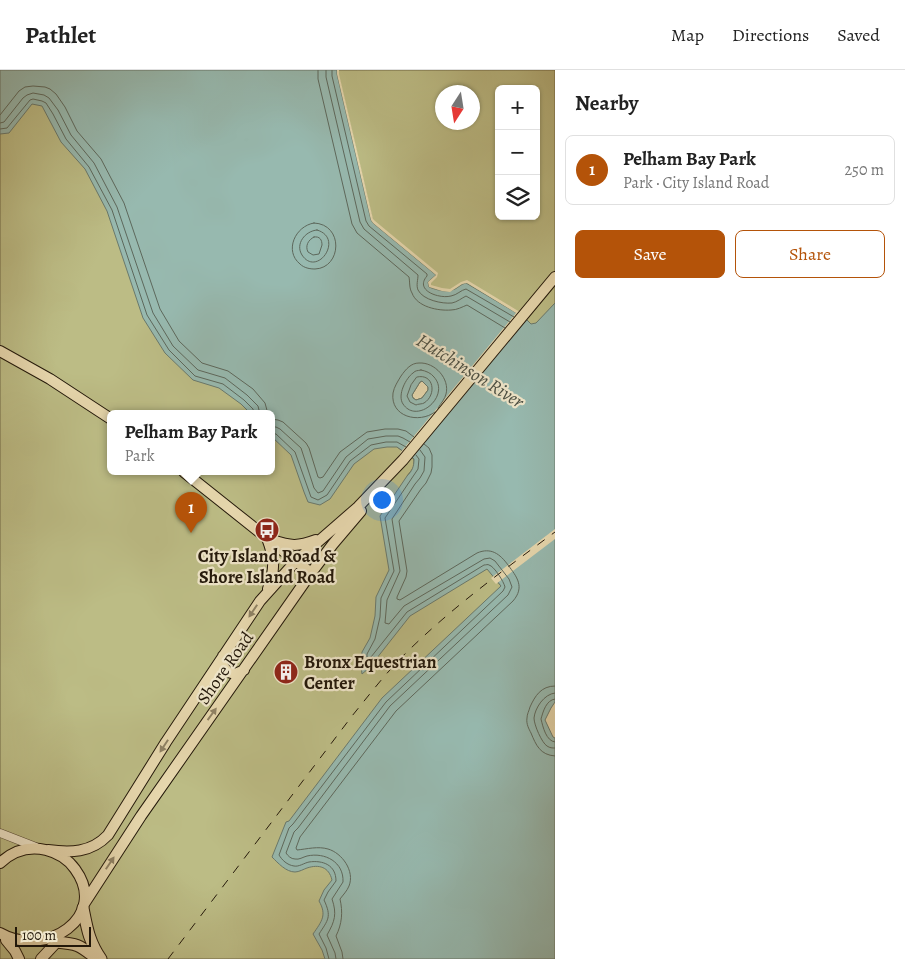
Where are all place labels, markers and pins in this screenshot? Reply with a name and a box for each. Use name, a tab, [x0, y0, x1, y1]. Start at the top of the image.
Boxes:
pin: 1	[175, 492, 207, 533]
bus stop icon: City Island Road & Shore Island Road	[254, 517, 280, 543]
place label: City Island Road & Shore Island Road	[198, 544, 336, 589]
place label: Bronx Equestrian Center	[304, 650, 437, 695]
building icon: Bronx Equestrian Center	[273, 659, 299, 685]

